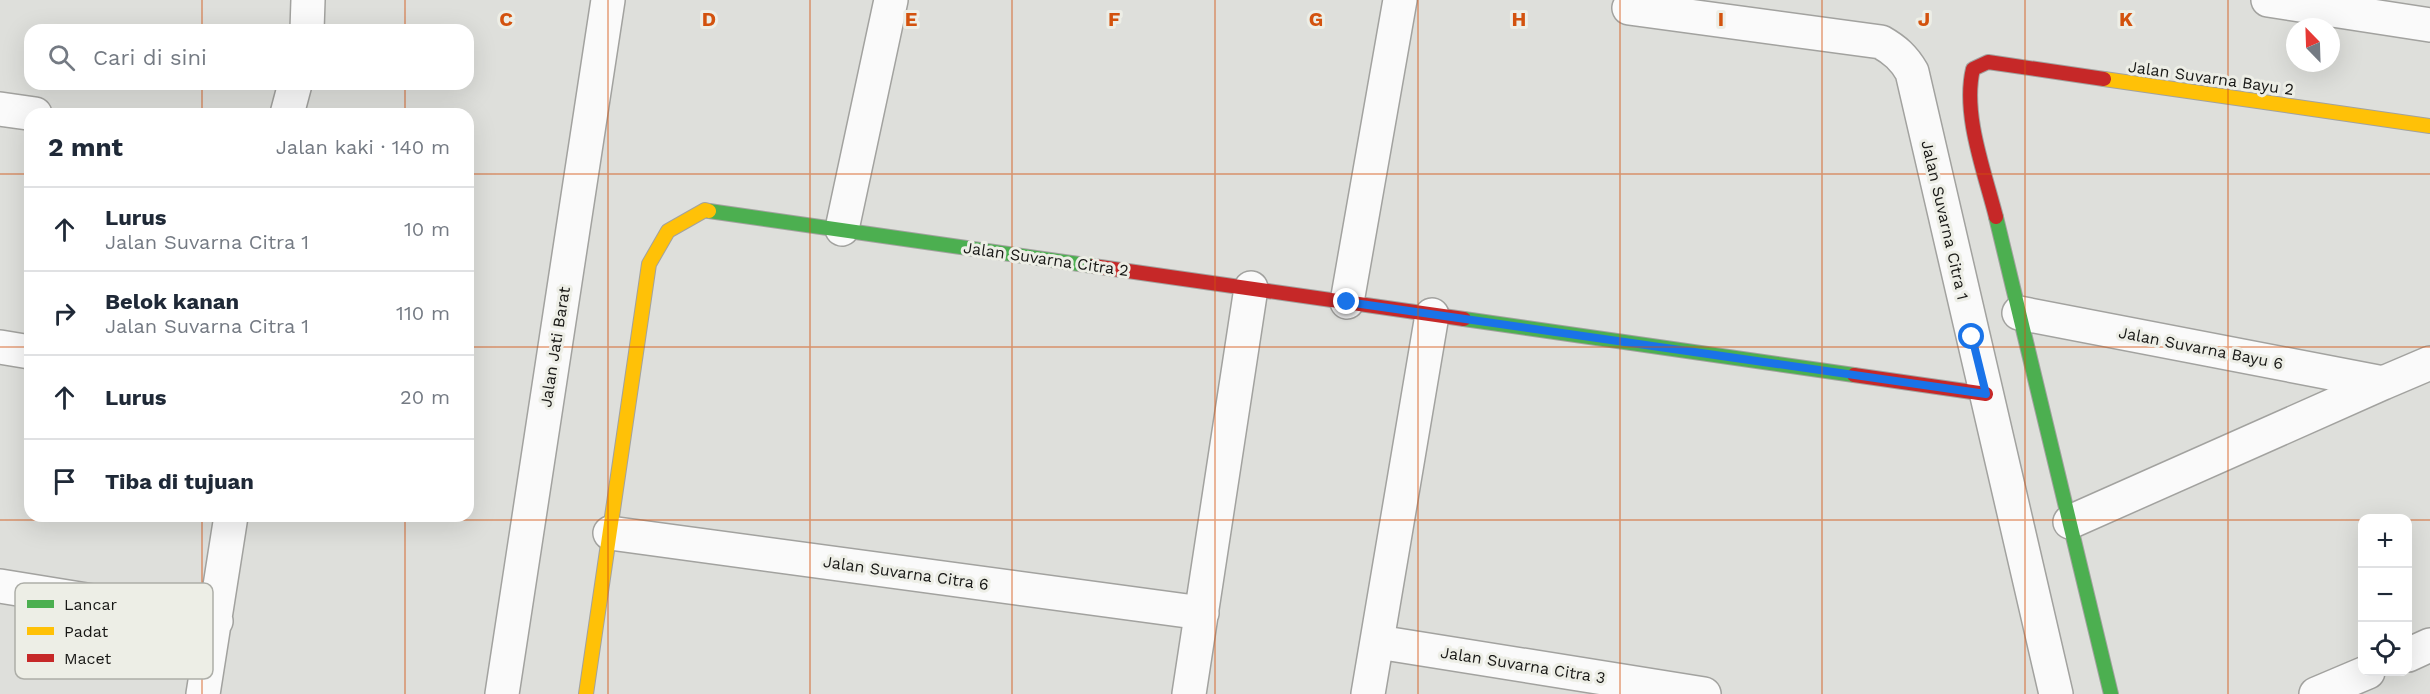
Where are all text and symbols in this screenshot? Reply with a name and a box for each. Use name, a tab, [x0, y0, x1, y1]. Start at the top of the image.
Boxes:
text: C	[499, 7, 513, 31]
text: D	[702, 7, 716, 31]
text: E	[905, 7, 917, 31]
text: F	[1108, 7, 1120, 31]
text: G	[1309, 7, 1323, 31]
text: H	[1512, 7, 1526, 31]
text: I	[1718, 7, 1724, 31]
text: J	[1918, 7, 1930, 31]
text: K	[2119, 7, 2133, 31]
north arrow	[2286, 18, 2340, 72]
search box	[24, 24, 474, 90]
icon: search	[45, 41, 78, 74]
text: Cari di sini	[93, 45, 207, 70]
street label: Jalan Suvarna Bayu 2	[2127, 57, 2295, 99]
text: 2 mnt	[48, 132, 123, 162]
text: Jalan kaki · 140 m	[276, 135, 450, 159]
street label: Jalan Suvarna Citra 1	[1917, 138, 1973, 302]
text: Lurus	[105, 205, 167, 230]
icon: ahead	[48, 213, 81, 246]
text: 10 m	[404, 217, 450, 241]
text: Jalan Suvarna Citra 1	[105, 230, 309, 254]
street label: Jalan Suvarna Citra 2	[962, 238, 1130, 280]
street label: Jalan Jati Barat	[536, 285, 574, 409]
route end	[1333, 288, 1359, 314]
text: Belok kanan	[105, 289, 239, 314]
icon: right	[48, 297, 81, 330]
text: 110 m	[396, 301, 450, 325]
text: Jalan Suvarna Citra 1	[105, 314, 309, 338]
route start	[1958, 323, 1984, 349]
street label: Jalan Suvarna Bayu 6	[2117, 323, 2285, 373]
icon: ahead	[48, 381, 81, 414]
text: Lurus	[105, 385, 167, 410]
text: 20 m	[400, 385, 450, 409]
icon: arrive	[48, 465, 81, 498]
text: Tiba di tujuan	[105, 469, 254, 494]
map controls	[2358, 514, 2412, 676]
button: +	[2358, 514, 2412, 568]
street label: Jalan Suvarna Citra 6	[822, 552, 990, 594]
button: −	[2358, 568, 2412, 622]
legend	[15, 583, 213, 679]
text: Lancar	[64, 595, 118, 614]
text: Padat	[64, 622, 109, 641]
button: locate	[2358, 622, 2412, 676]
street label: Jalan Suvarna Citra 3	[1439, 643, 1607, 687]
text: Macet	[64, 649, 112, 668]

